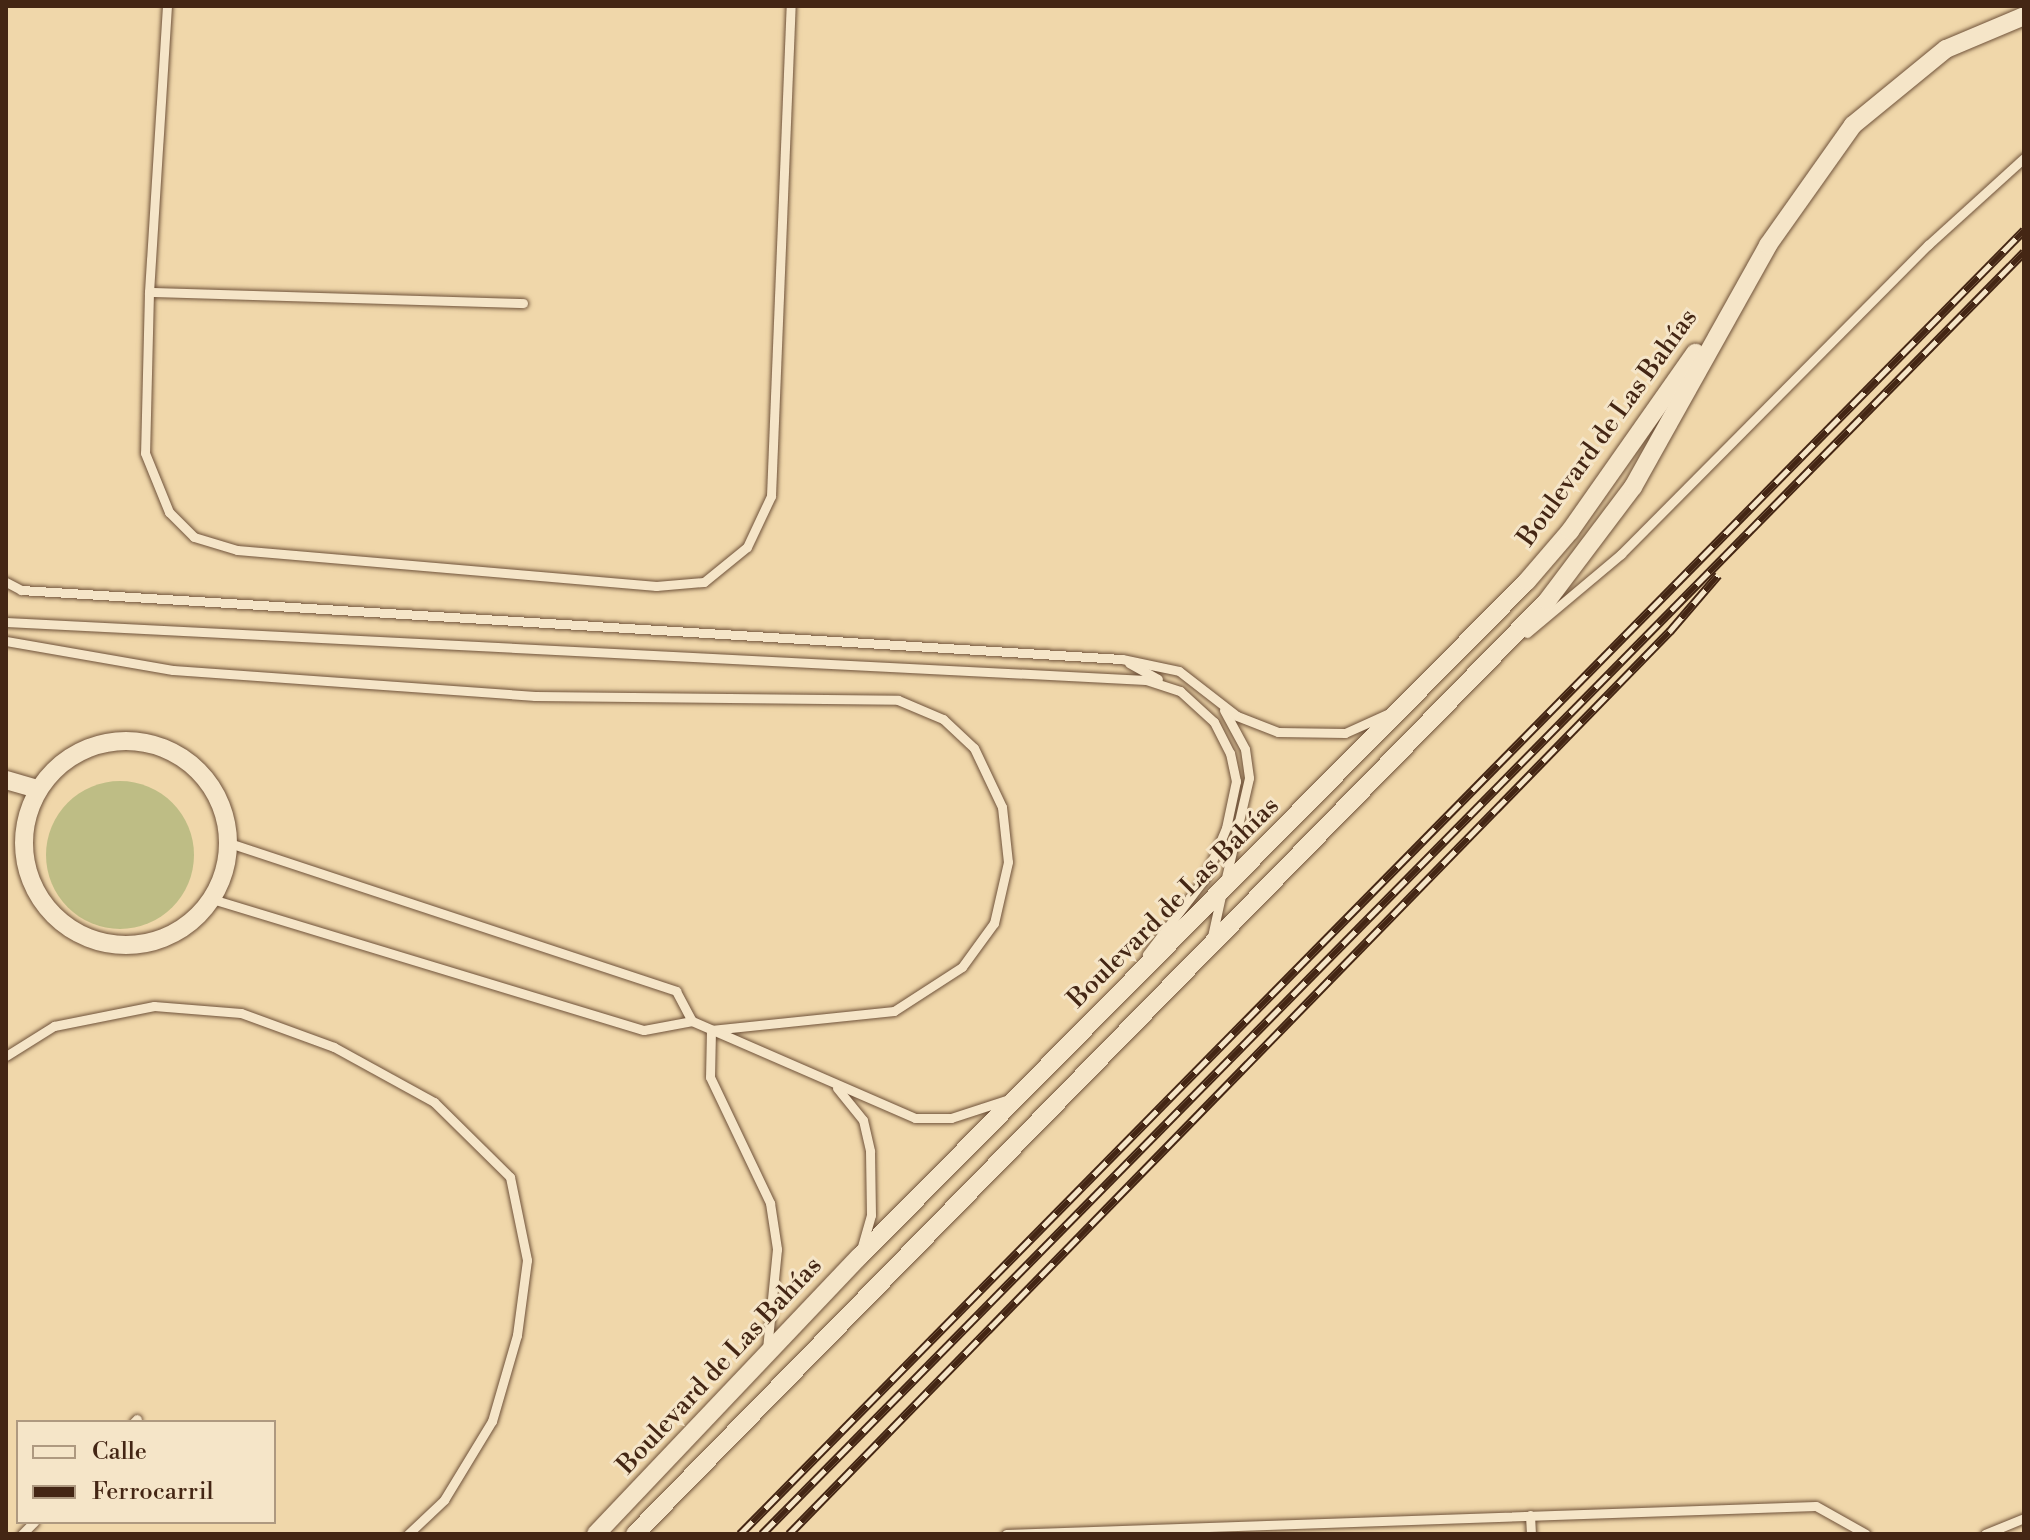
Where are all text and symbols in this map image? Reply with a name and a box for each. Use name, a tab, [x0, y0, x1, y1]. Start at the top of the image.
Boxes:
street label: Boulevard de Las Bahías	[1511, 303, 1705, 553]
street label: Boulevard de Las Bahías	[1062, 791, 1286, 1015]
street label: Boulevard de Las Bahías	[611, 1251, 829, 1481]
legend	[16, 1420, 276, 1524]
text: Calle	[92, 1437, 147, 1467]
text: Ferrocarril	[92, 1477, 214, 1507]

